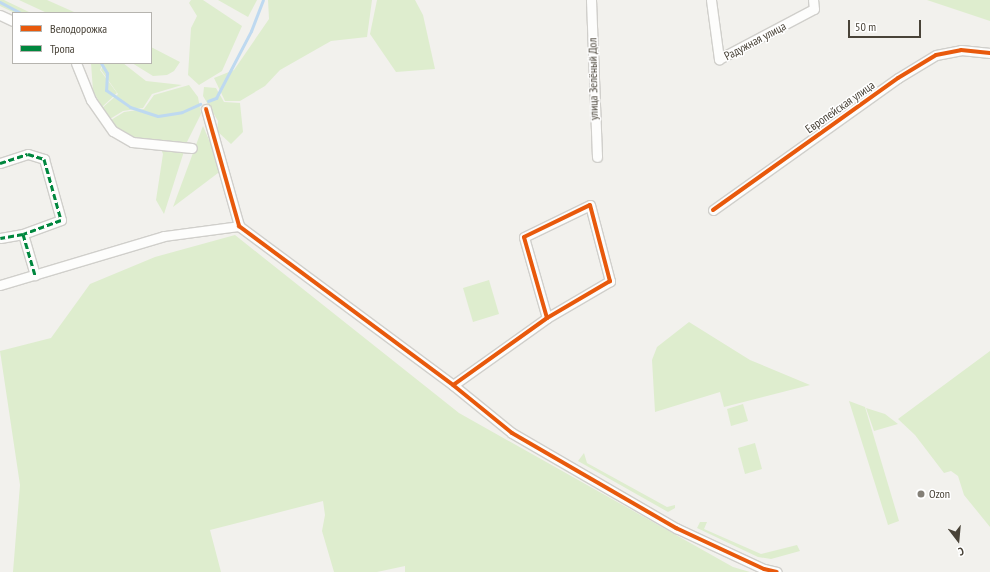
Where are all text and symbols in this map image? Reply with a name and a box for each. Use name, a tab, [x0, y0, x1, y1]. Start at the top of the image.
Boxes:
legend	[12, 12, 152, 64]
scale bar	[850, 12, 923, 38]
street label: Радужная улица	[722, 19, 788, 63]
text: 50 m	[855, 19, 876, 34]
text: Велодорожка	[50, 21, 107, 36]
street label: улица Зелёный Дол	[585, 37, 601, 121]
text: Тропа	[50, 41, 75, 56]
street label: Европейская улица	[803, 78, 877, 136]
place label: Ozon	[929, 487, 950, 501]
marker: Ozon	[916, 489, 926, 499]
north arrow	[938, 520, 978, 560]
text: С	[957, 544, 966, 559]

